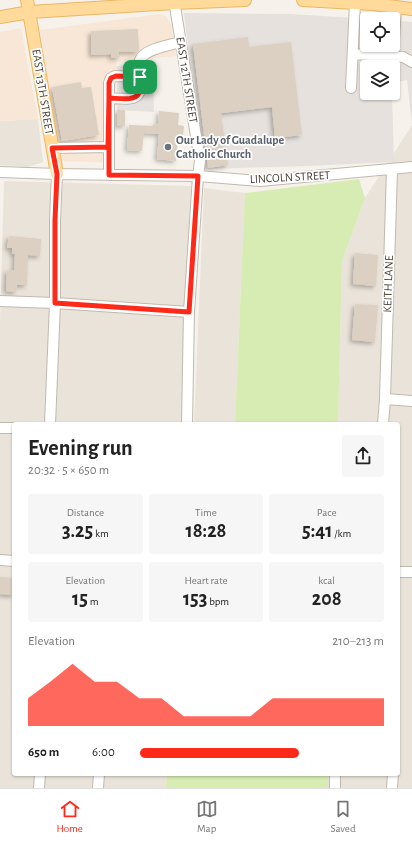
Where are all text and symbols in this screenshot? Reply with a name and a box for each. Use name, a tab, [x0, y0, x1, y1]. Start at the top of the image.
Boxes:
map controls	[360, 12, 400, 100]
button: locate	[360, 12, 400, 52]
street label: EAST 12TH STREET	[174, 36, 200, 124]
street label: EAST 13TH STREET	[30, 48, 56, 136]
pin	[123, 60, 157, 94]
button: layers	[360, 60, 400, 100]
icon: arrive	[129, 66, 151, 88]
place label: Our Lady of Guadalupe Catholic Church	[176, 134, 285, 160]
marker: Our Lady of Guadalupe Catholic Church	[163, 142, 173, 152]
street label: LINCOLN STREET	[249, 169, 331, 185]
street label: KEITH LANE	[381, 255, 395, 313]
button: share	[342, 435, 384, 477]
text: Evening run	[28, 437, 133, 459]
text: 20:32 · 5 × 650 m	[28, 464, 109, 477]
text: Distance	[67, 507, 104, 518]
text: Time	[195, 507, 217, 518]
text: Pace	[317, 507, 337, 518]
text: 3.25	[62, 521, 93, 541]
text: 18:28	[186, 521, 226, 541]
text: 5:41	[302, 521, 333, 541]
text: km	[93, 528, 109, 539]
text: /km	[333, 528, 351, 539]
text: Elevation	[65, 575, 105, 586]
text: Heart rate	[184, 575, 228, 586]
text: kcal	[318, 575, 335, 586]
text: 15	[72, 589, 88, 609]
text: 153	[183, 589, 207, 609]
text: 208	[312, 589, 342, 609]
text: m	[88, 596, 99, 607]
text: bpm	[207, 596, 229, 607]
text: Elevation	[28, 635, 75, 648]
text: 210–213 m	[332, 635, 384, 648]
text: 650 m	[28, 746, 59, 759]
text: 6:00	[92, 746, 115, 759]
tab: Home	[56, 798, 83, 835]
tab: Map	[196, 798, 218, 835]
tab: Saved	[330, 798, 356, 835]

